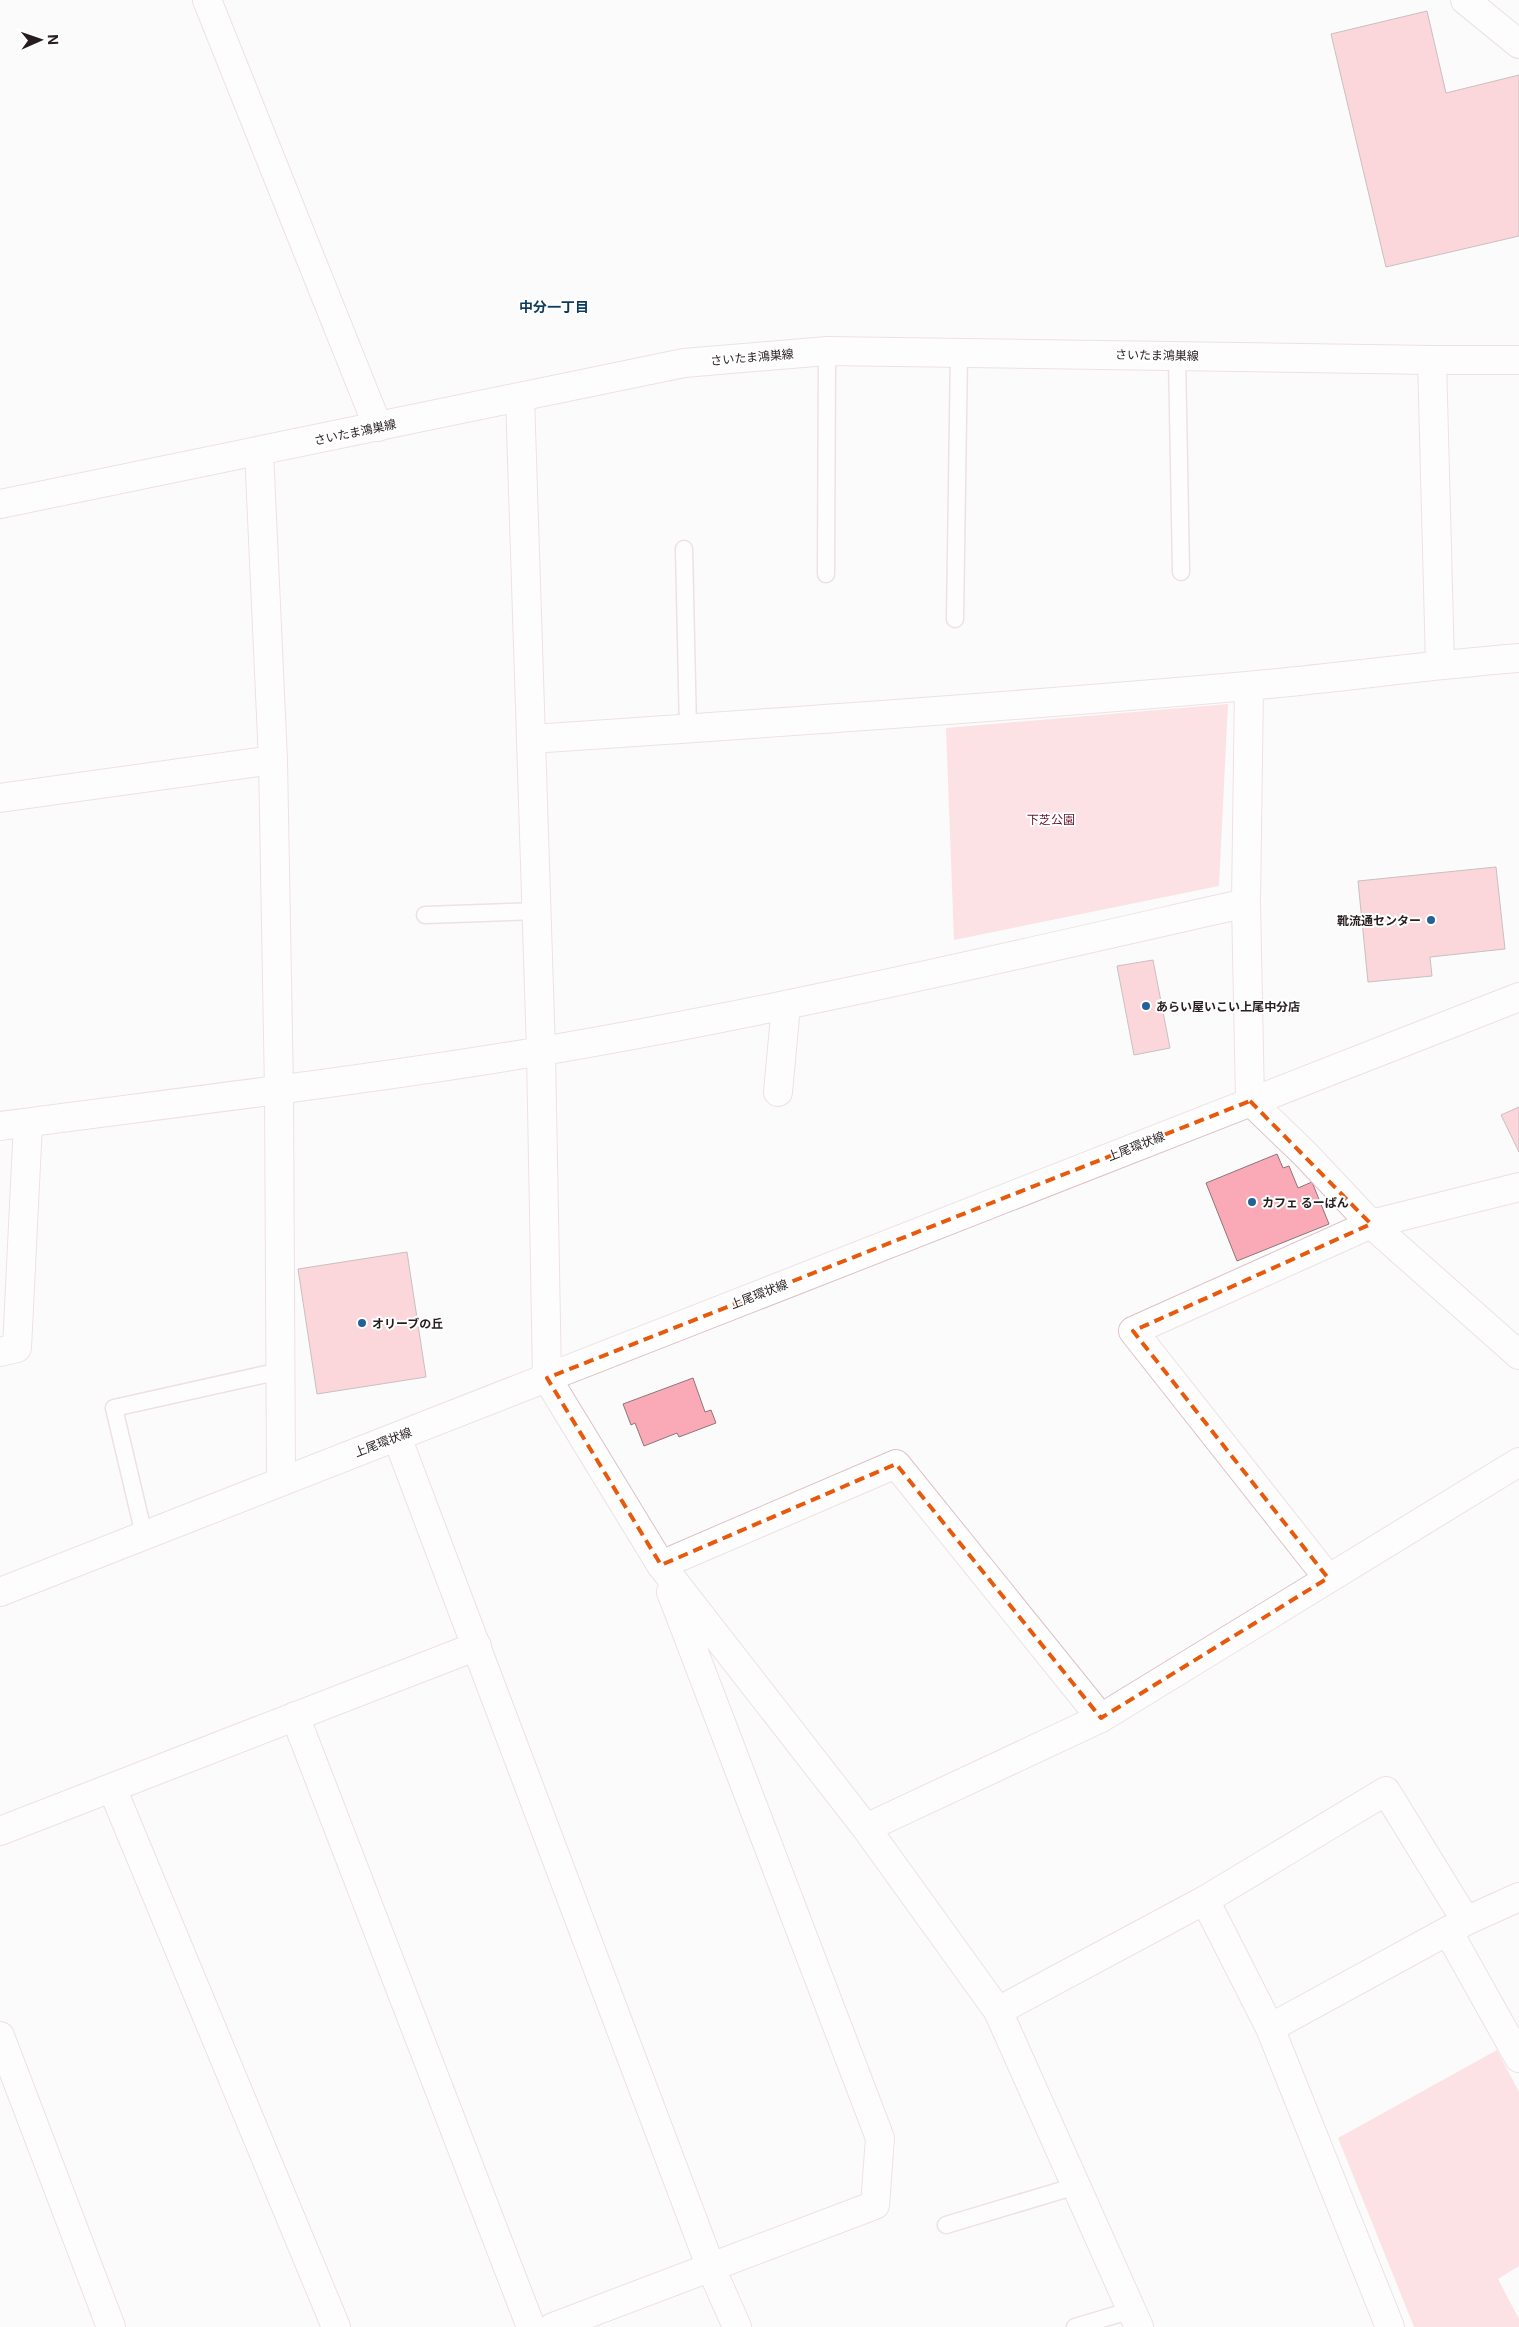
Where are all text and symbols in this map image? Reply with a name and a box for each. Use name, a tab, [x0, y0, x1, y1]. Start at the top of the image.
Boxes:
north arrow	[15, 15, 65, 65]
text: N	[45, 34, 62, 45]
district label: 中分一丁目	[519, 298, 589, 315]
street label: さいたま鴻巣線	[710, 346, 794, 368]
street label: さいたま鴻巣線	[1115, 347, 1199, 363]
street label: さいたま鴻巣線	[313, 416, 397, 448]
park label: 下芝公園	[1027, 812, 1075, 827]
place label: 靴流通センター	[1337, 913, 1421, 928]
marker: 靴流通センター	[1425, 914, 1437, 926]
place label: あらい屋いこい上尾中分店	[1156, 999, 1300, 1014]
marker: あらい屋いこい上尾中分店	[1140, 1000, 1152, 1012]
street label: 上尾環状線	[1105, 1128, 1167, 1164]
place label: カフェ るーぱん	[1262, 1195, 1349, 1210]
marker: カフェ るーぱん	[1246, 1196, 1258, 1208]
street label: 上尾環状線	[728, 1276, 790, 1312]
place label: オリーブの丘	[372, 1316, 443, 1331]
marker: オリーブの丘	[356, 1317, 368, 1329]
street label: 上尾環状線	[352, 1424, 414, 1460]

